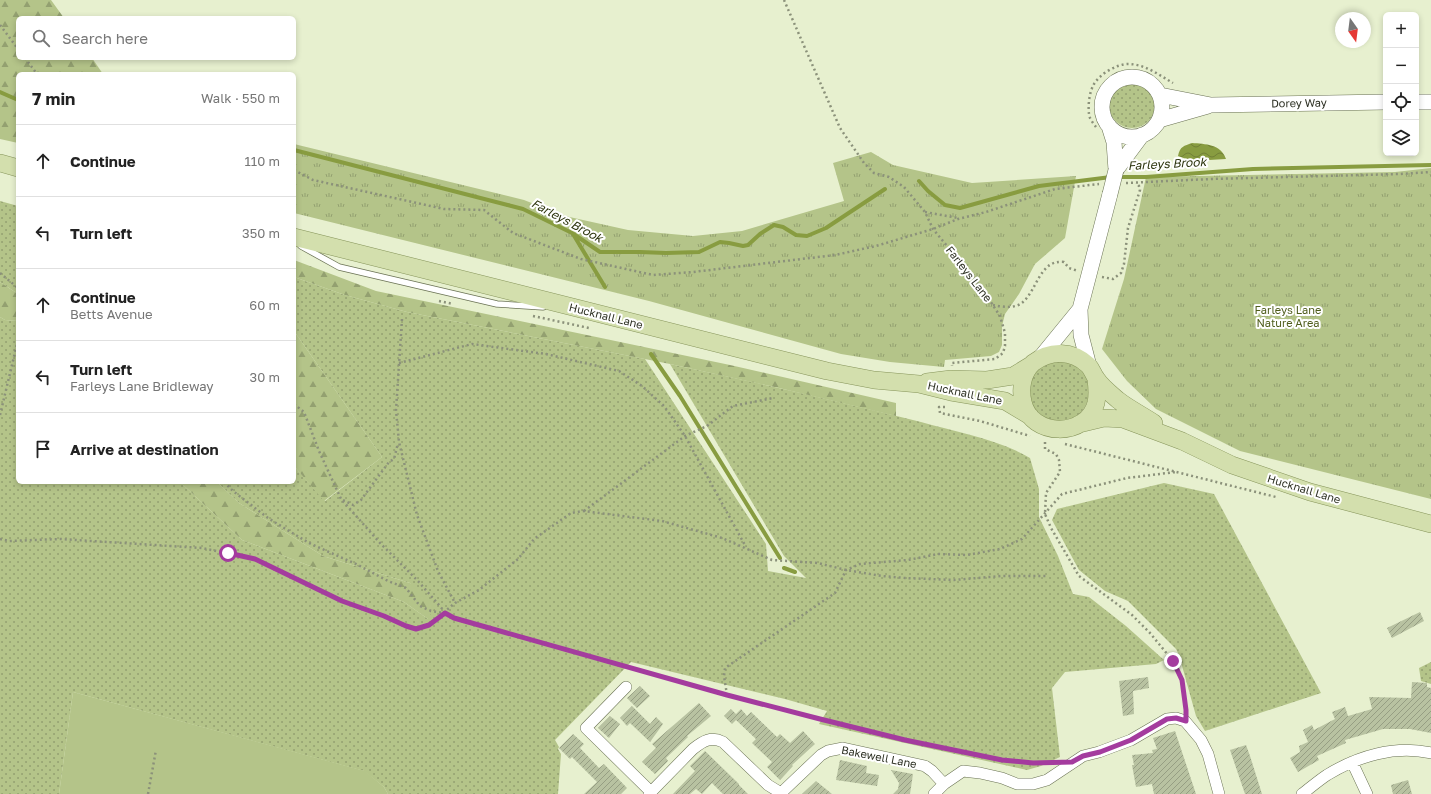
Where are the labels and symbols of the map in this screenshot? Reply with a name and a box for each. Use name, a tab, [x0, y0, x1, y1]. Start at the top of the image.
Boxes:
north arrow	[1335, 12, 1371, 48]
street label: Dorey Way	[1271, 96, 1327, 109]
water label: Farleys Brook	[1127, 154, 1208, 173]
water label: Farleys Brook	[529, 195, 607, 246]
street label: Farleys Lane	[944, 243, 995, 304]
street label: Hucknall Lane	[568, 300, 644, 331]
park label: Farleys Lane Nature Area	[1255, 303, 1321, 329]
street label: Hucknall Lane	[927, 378, 1004, 407]
street label: Hucknall Lane	[1266, 471, 1342, 506]
route start	[219, 544, 237, 562]
route end	[1164, 652, 1182, 670]
street label: Bakewell Lane	[840, 743, 918, 770]

